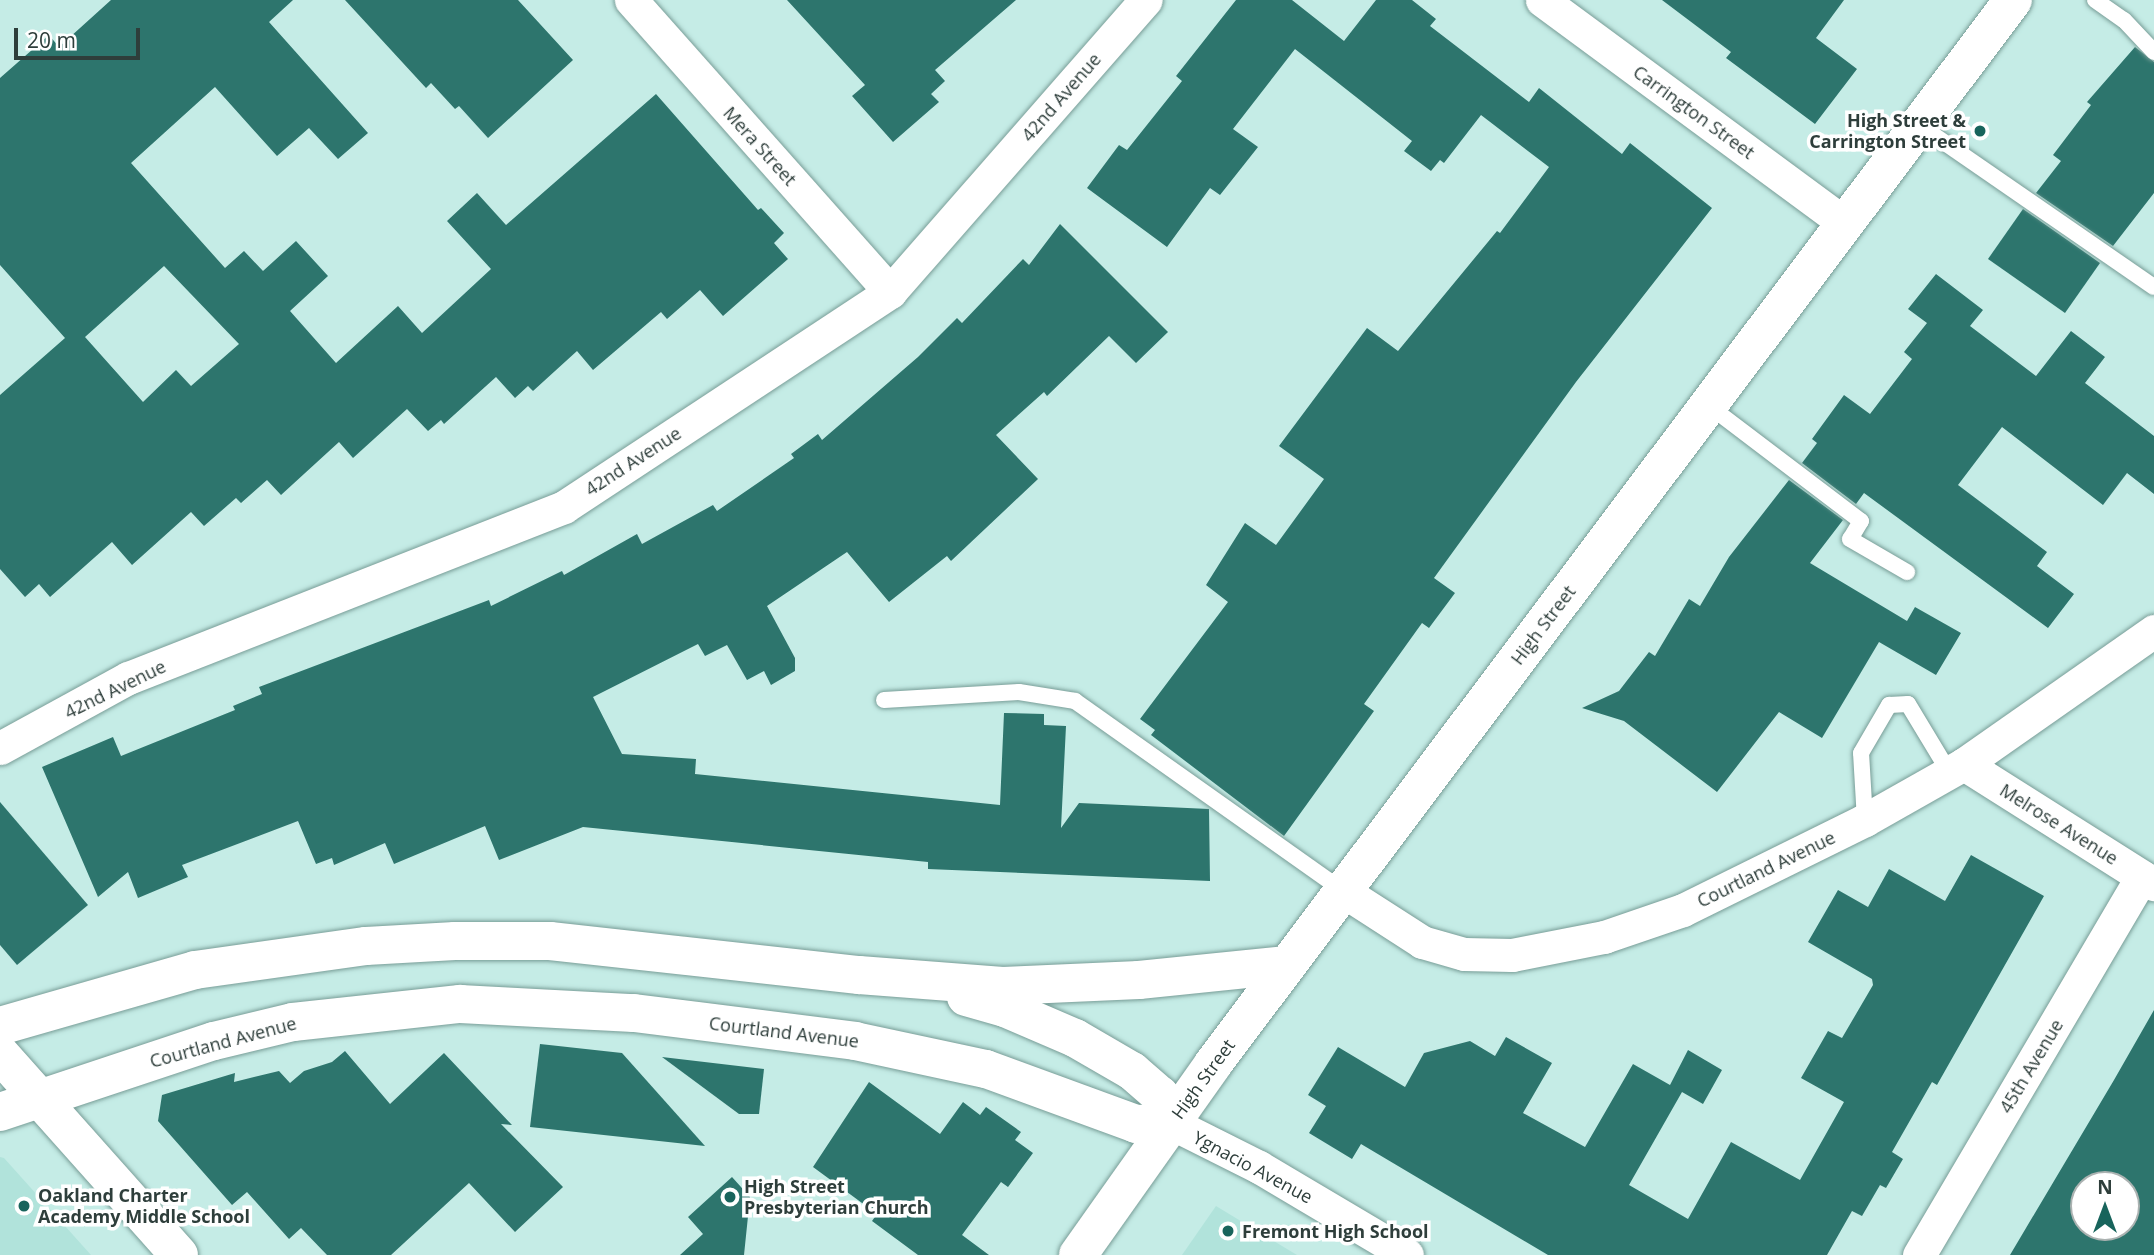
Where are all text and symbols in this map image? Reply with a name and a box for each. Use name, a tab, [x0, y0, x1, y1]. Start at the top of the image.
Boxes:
scale bar	[18, 14, 144, 58]
text: 20 m	[27, 26, 76, 54]
street label: 42nd Avenue	[1017, 48, 1105, 146]
street label: Carrington Street	[1629, 61, 1759, 163]
street label: Mera Street	[719, 102, 801, 190]
place label: High Street & Carrington Street	[1809, 110, 1966, 152]
marker: High Street & Carrington Street	[1972, 123, 1988, 139]
street label: 42nd Avenue	[581, 422, 685, 500]
street label: High Street	[1506, 581, 1580, 669]
street label: 42nd Avenue	[61, 655, 169, 723]
street label: Melrose Avenue	[1996, 779, 2122, 869]
street label: Courtland Avenue	[1693, 826, 1839, 912]
street label: Courtland Avenue	[147, 1012, 299, 1072]
street label: Courtland Avenue	[708, 1012, 860, 1052]
street label: 45th Avenue	[1995, 1015, 2067, 1117]
street label: High Street	[1167, 1035, 1239, 1123]
street label: Ygnacio Avenue	[1190, 1126, 1316, 1208]
north arrow	[2070, 1171, 2140, 1241]
text: N	[2097, 1174, 2113, 1200]
place label: High Street Presbyterian Church	[744, 1176, 929, 1218]
place label: Oakland Charter Academy Middle School	[38, 1185, 250, 1228]
marker: High Street Presbyterian Church	[722, 1189, 738, 1205]
marker: Oakland Charter Academy Middle School	[16, 1198, 32, 1214]
place label: Fremont High School	[1242, 1220, 1429, 1242]
marker: Fremont High School	[1220, 1223, 1236, 1239]

